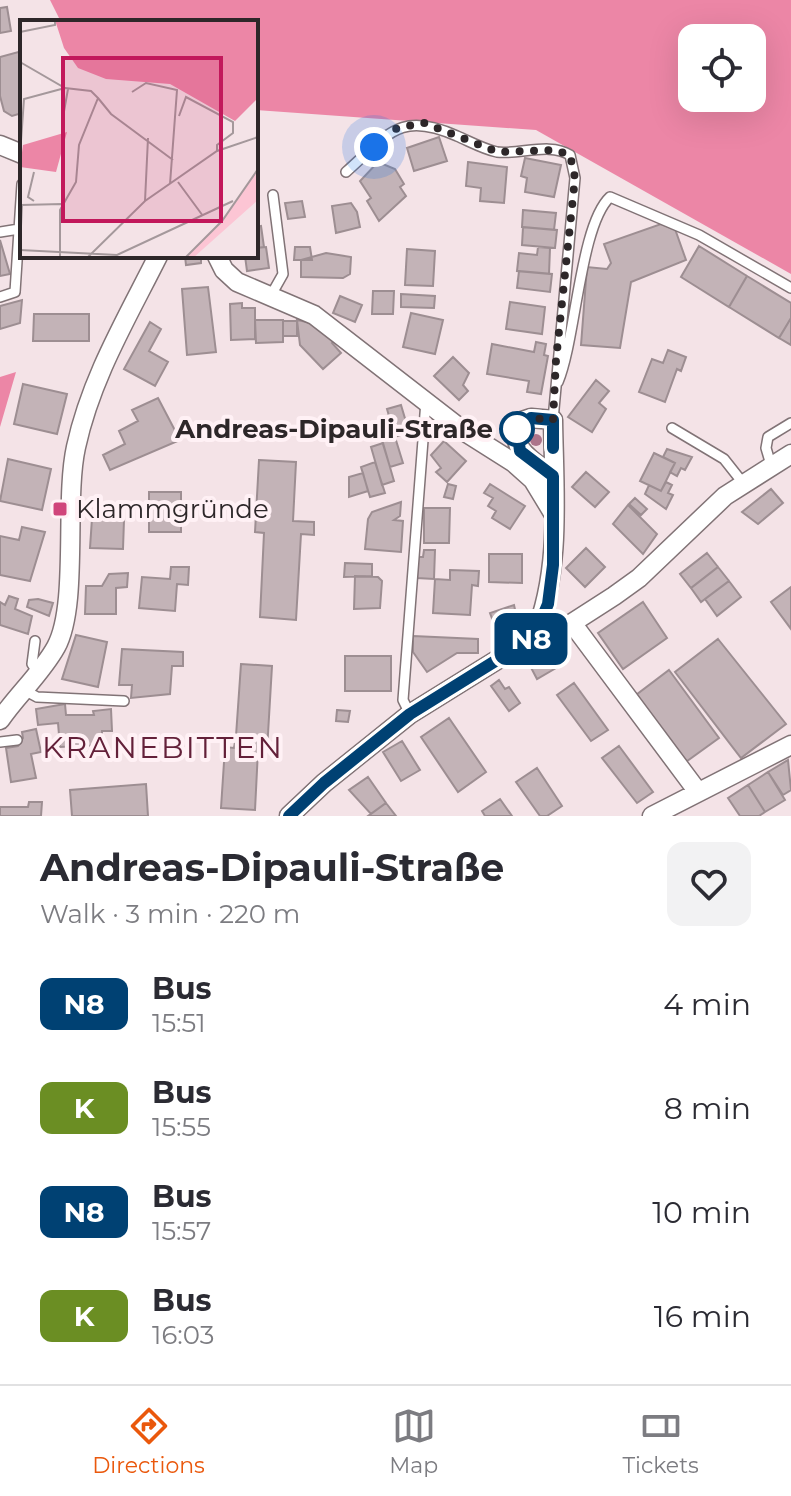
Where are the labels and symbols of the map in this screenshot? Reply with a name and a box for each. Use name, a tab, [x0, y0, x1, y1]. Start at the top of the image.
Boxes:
inset map	[20, 20, 258, 258]
your location	[354, 127, 394, 167]
marker: Andreas-Dipauli-Straße	[500, 412, 534, 446]
place label: Andreas-Dipauli-Straße	[174, 413, 493, 445]
place label: Klammgründe	[76, 493, 269, 525]
marker: Klammgründe	[51, 500, 69, 518]
line badge: N8	[495, 613, 567, 665]
district label: KRANEBITTEN	[42, 729, 284, 766]

